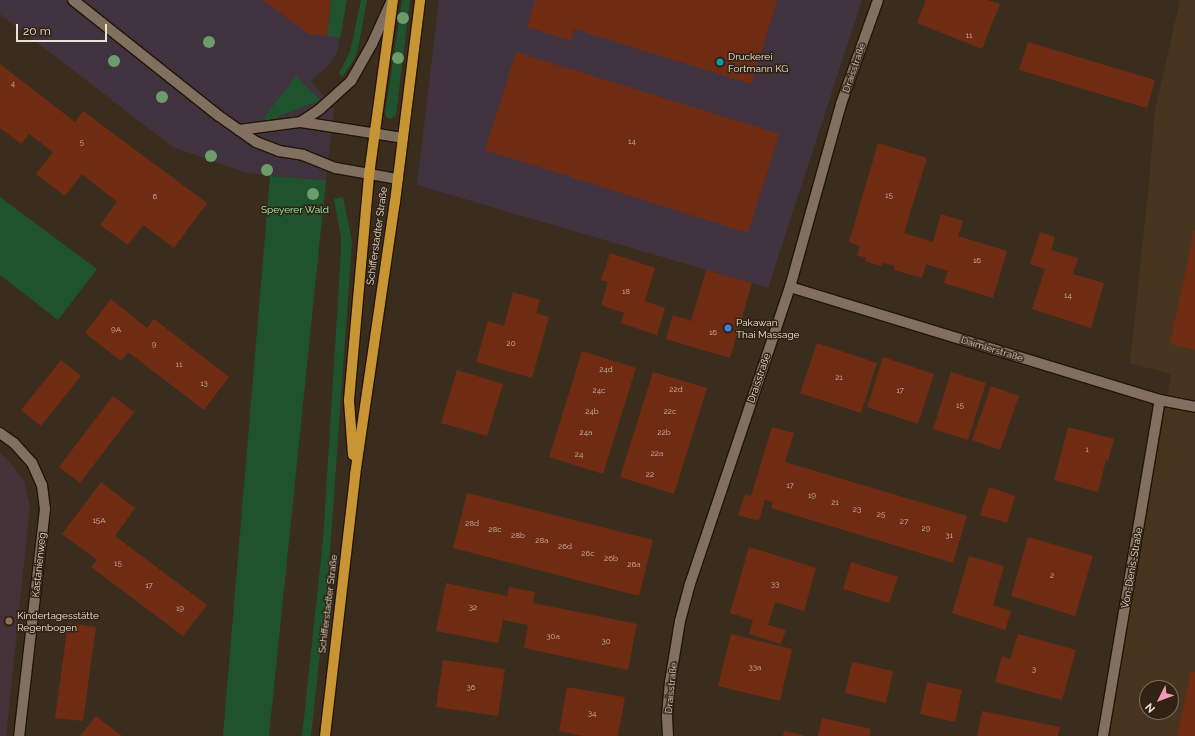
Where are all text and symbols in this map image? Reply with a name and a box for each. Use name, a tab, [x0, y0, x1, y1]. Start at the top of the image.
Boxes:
scale bar	[18, 16, 109, 42]
text: 20 m	[23, 24, 51, 38]
house number: 11	[966, 31, 972, 41]
street label: Draisstraße	[840, 42, 868, 94]
place label: Druckerei Fortmann KG	[728, 50, 788, 74]
marker: Druckerei Fortmann KG	[715, 57, 725, 67]
house number: 4	[11, 79, 15, 89]
house number: 14	[628, 137, 636, 147]
house number: 5	[80, 138, 84, 148]
street label: Schifferstadter Straße	[364, 186, 390, 286]
house number: 15	[885, 191, 893, 201]
house number: 6	[153, 192, 157, 202]
park label: Speyerer Wald	[261, 204, 329, 216]
house number: 16	[973, 256, 981, 266]
house number: 18	[622, 287, 630, 297]
house number: 14	[1064, 291, 1072, 301]
place label: Pakawan Thai Massage	[736, 316, 799, 340]
marker: Pakawan Thai Massage	[723, 323, 733, 333]
house number: 9A	[111, 325, 121, 335]
house number: 16	[709, 328, 717, 338]
street label: Daimlerstraße	[959, 334, 1025, 364]
house number: 20	[506, 339, 516, 349]
house number: 9	[152, 340, 156, 350]
street label: Draisstraße	[745, 352, 773, 404]
house number: 11	[176, 360, 182, 370]
house number: 24d	[599, 365, 613, 375]
house number: 21	[835, 373, 843, 383]
house number: 13	[200, 379, 208, 389]
house number: 22d	[669, 385, 683, 395]
house number: 24c	[593, 386, 605, 396]
house number: 17	[896, 386, 904, 396]
house number: 15	[956, 401, 964, 411]
house number: 24b	[585, 407, 599, 417]
house number: 22c	[664, 407, 676, 417]
house number: 24a	[580, 428, 592, 438]
house number: 22b	[657, 428, 671, 438]
house number: 1	[1085, 445, 1089, 455]
house number: 22a	[651, 449, 663, 459]
house number: 24	[575, 450, 583, 460]
house number: 22	[646, 470, 654, 480]
house number: 17	[786, 481, 794, 491]
house number: 19	[808, 491, 816, 501]
house number: 21	[831, 498, 839, 508]
house number: 23	[853, 505, 861, 515]
house number: 25	[877, 510, 885, 520]
house number: 15A	[92, 516, 106, 526]
house number: 27	[900, 517, 908, 527]
house number: 28d	[465, 519, 479, 529]
house number: 29	[922, 524, 930, 534]
house number: 28c	[488, 525, 502, 535]
street label: Von-Denis-Straße	[1119, 527, 1145, 609]
house number: 28b	[511, 531, 525, 541]
house number: 31	[945, 531, 953, 541]
street label: Kastanienweg	[30, 532, 48, 598]
house number: 28a	[535, 536, 549, 546]
house number: 26d	[558, 542, 572, 552]
house number: 26c	[581, 549, 595, 559]
street label: Schifferstadter Straße	[316, 554, 340, 654]
house number: 26b	[604, 554, 618, 564]
house number: 15	[114, 559, 122, 569]
house number: 26a	[627, 560, 641, 570]
house number: 2	[1050, 571, 1054, 581]
house number: 33	[771, 580, 779, 590]
house number: 17	[145, 581, 153, 591]
house number: 32	[469, 603, 477, 613]
house number: 19	[176, 604, 184, 614]
place label: Kindertagesstätte Regenbogen	[17, 609, 99, 632]
marker: Kindertagesstätte Regenbogen	[4, 616, 14, 626]
house number: 30a	[546, 632, 560, 642]
house number: 30	[601, 637, 611, 647]
street label: Draisstraße	[662, 662, 680, 714]
house number: 33a	[749, 663, 761, 673]
house number: 3	[1032, 665, 1036, 675]
north arrow	[1139, 680, 1179, 720]
house number: 36	[466, 683, 476, 693]
text: N	[1143, 700, 1158, 715]
house number: 34	[588, 709, 596, 719]

